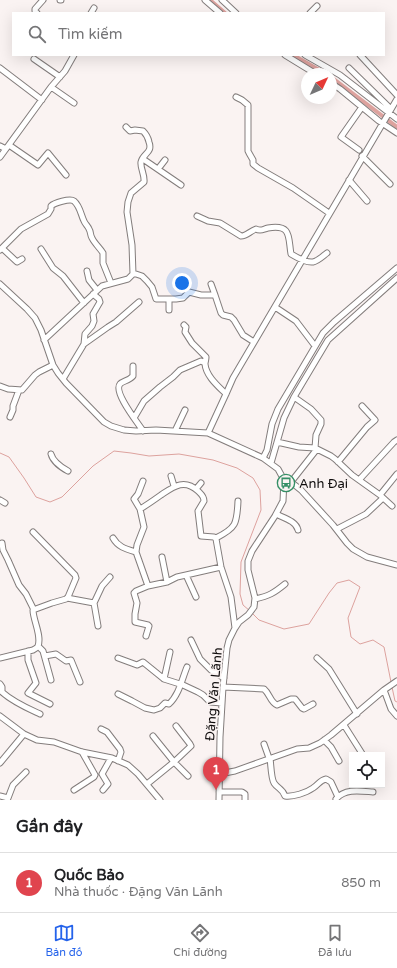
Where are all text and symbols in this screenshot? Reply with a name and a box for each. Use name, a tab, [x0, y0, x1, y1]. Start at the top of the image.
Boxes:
search box	[12, 12, 385, 56]
icon: search	[26, 23, 48, 45]
text: Tìm kiếm	[58, 25, 123, 43]
north arrow	[301, 68, 337, 104]
your location	[172, 273, 192, 293]
bus stop icon: Anh Đại	[276, 473, 296, 493]
place label: Anh Đại	[299, 476, 348, 492]
street label: Đặng Văn Lãnh	[202, 647, 226, 742]
map controls	[349, 752, 385, 788]
button: locate	[349, 752, 385, 788]
pin: 1	[203, 757, 229, 790]
text: Gần đây	[16, 816, 83, 837]
text: Quốc Bảo	[54, 866, 124, 884]
text: 1	[25, 875, 33, 891]
text: 850 m	[341, 875, 381, 891]
text: Nhà thuốc · Đặng Văn Lãnh	[54, 884, 223, 900]
tab: Bản đồ	[45, 922, 82, 959]
tab: Chỉ đường	[173, 922, 227, 959]
tab: Đã lưu	[318, 922, 352, 959]

